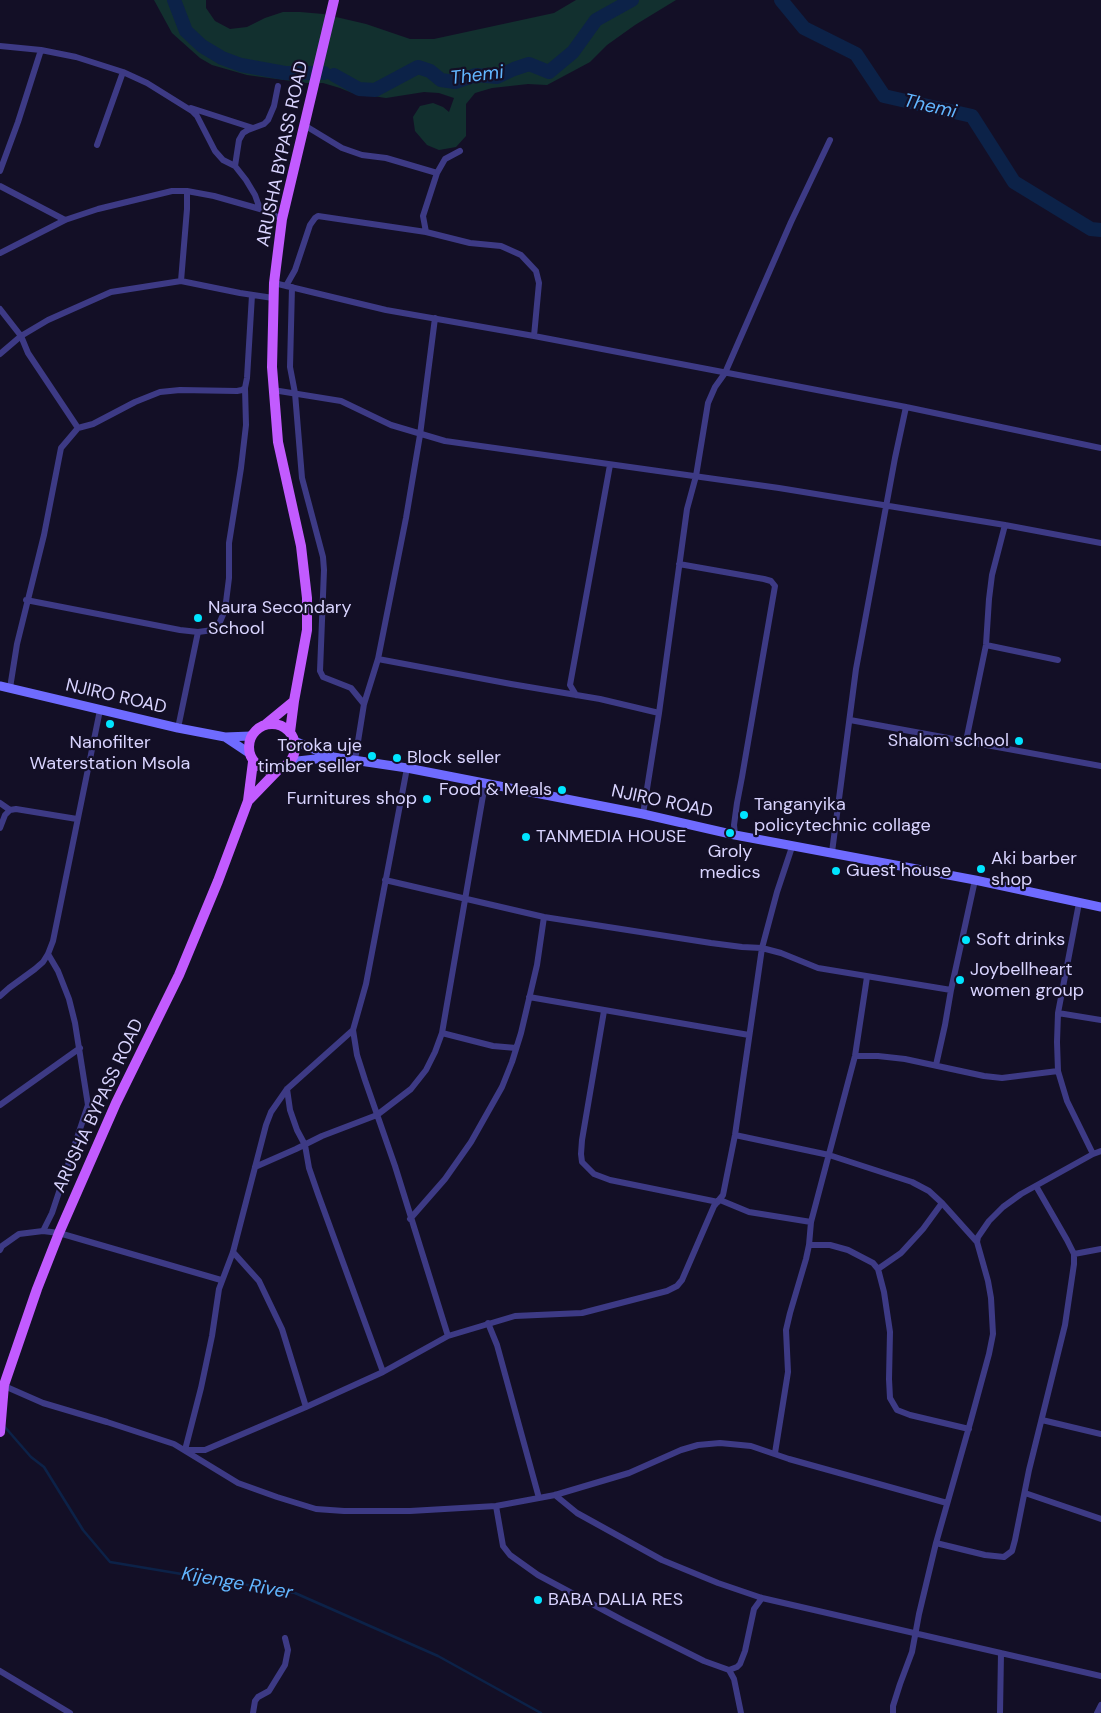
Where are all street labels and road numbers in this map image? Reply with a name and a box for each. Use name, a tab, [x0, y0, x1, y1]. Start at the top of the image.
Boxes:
street label: ARUSHA BYPASS ROAD	[253, 59, 313, 249]
street label: NJIRO ROAD	[63, 675, 169, 719]
street label: NJIRO ROAD	[609, 781, 715, 823]
street label: ARUSHA BYPASS ROAD	[49, 1016, 149, 1196]

